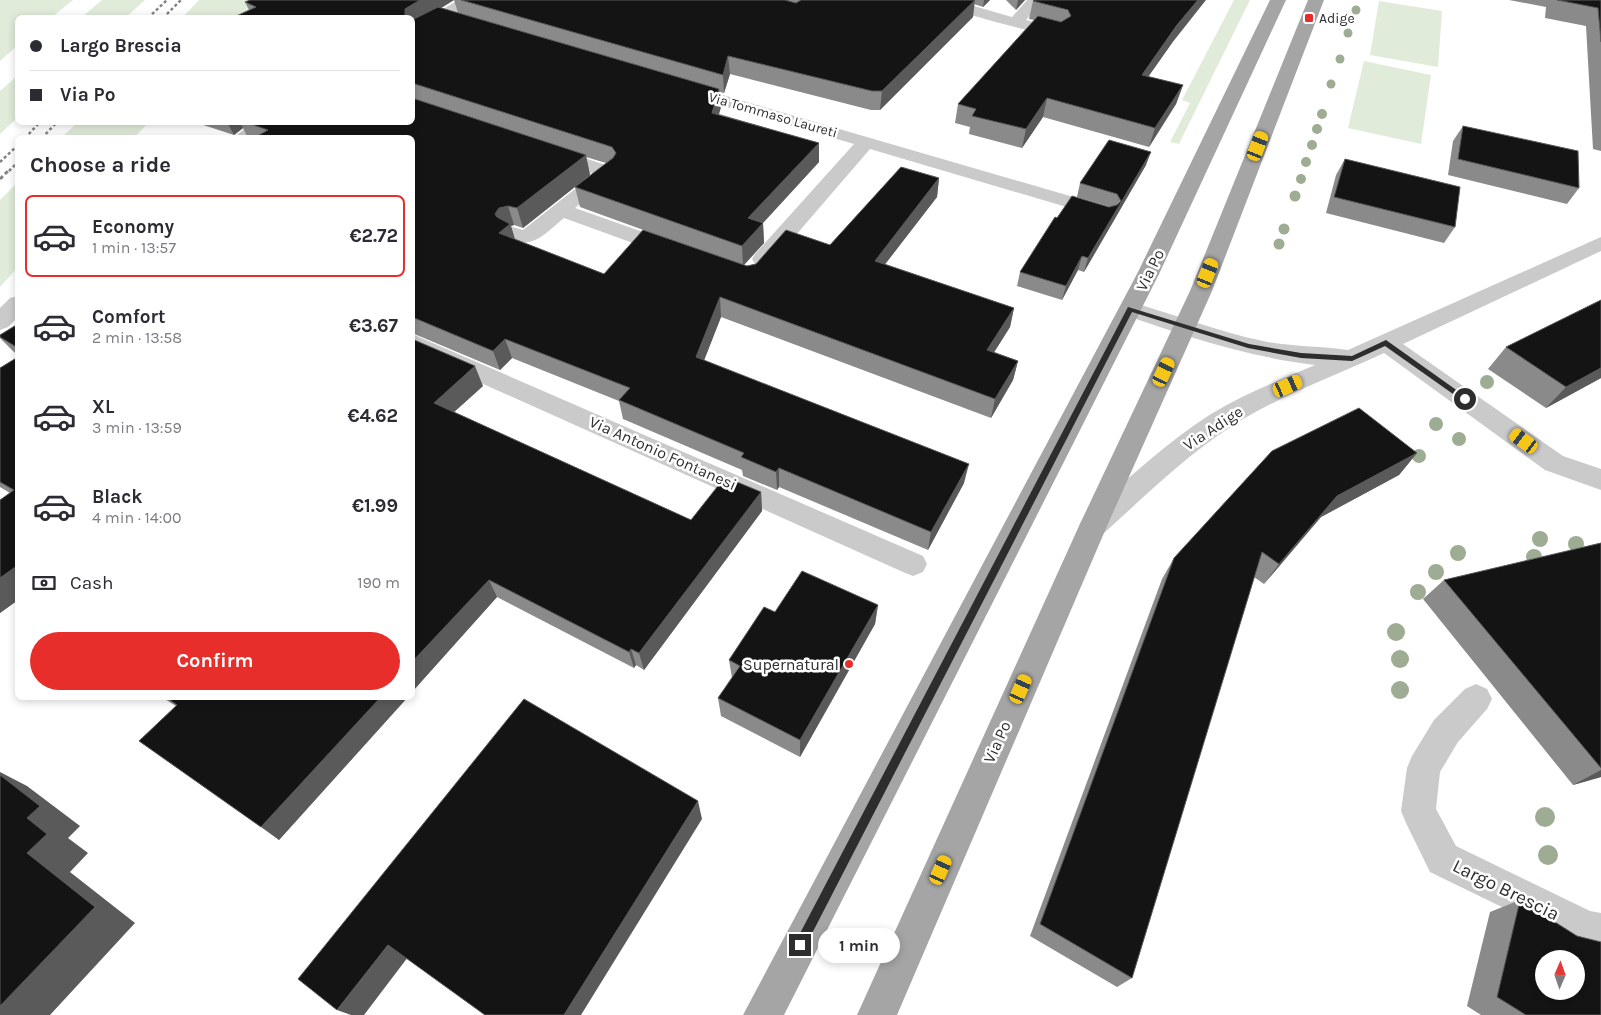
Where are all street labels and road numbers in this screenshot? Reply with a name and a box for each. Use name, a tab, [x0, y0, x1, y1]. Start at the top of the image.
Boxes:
street label: Via Tommaso Laureti	[707, 88, 839, 142]
street label: Via Po	[1132, 246, 1168, 294]
street label: Via Adige	[1180, 402, 1246, 454]
street label: Via Antonio Fontanesi	[586, 412, 740, 494]
street label: Via Po	[979, 718, 1015, 766]
street label: Largo Brescia	[1449, 855, 1563, 925]

